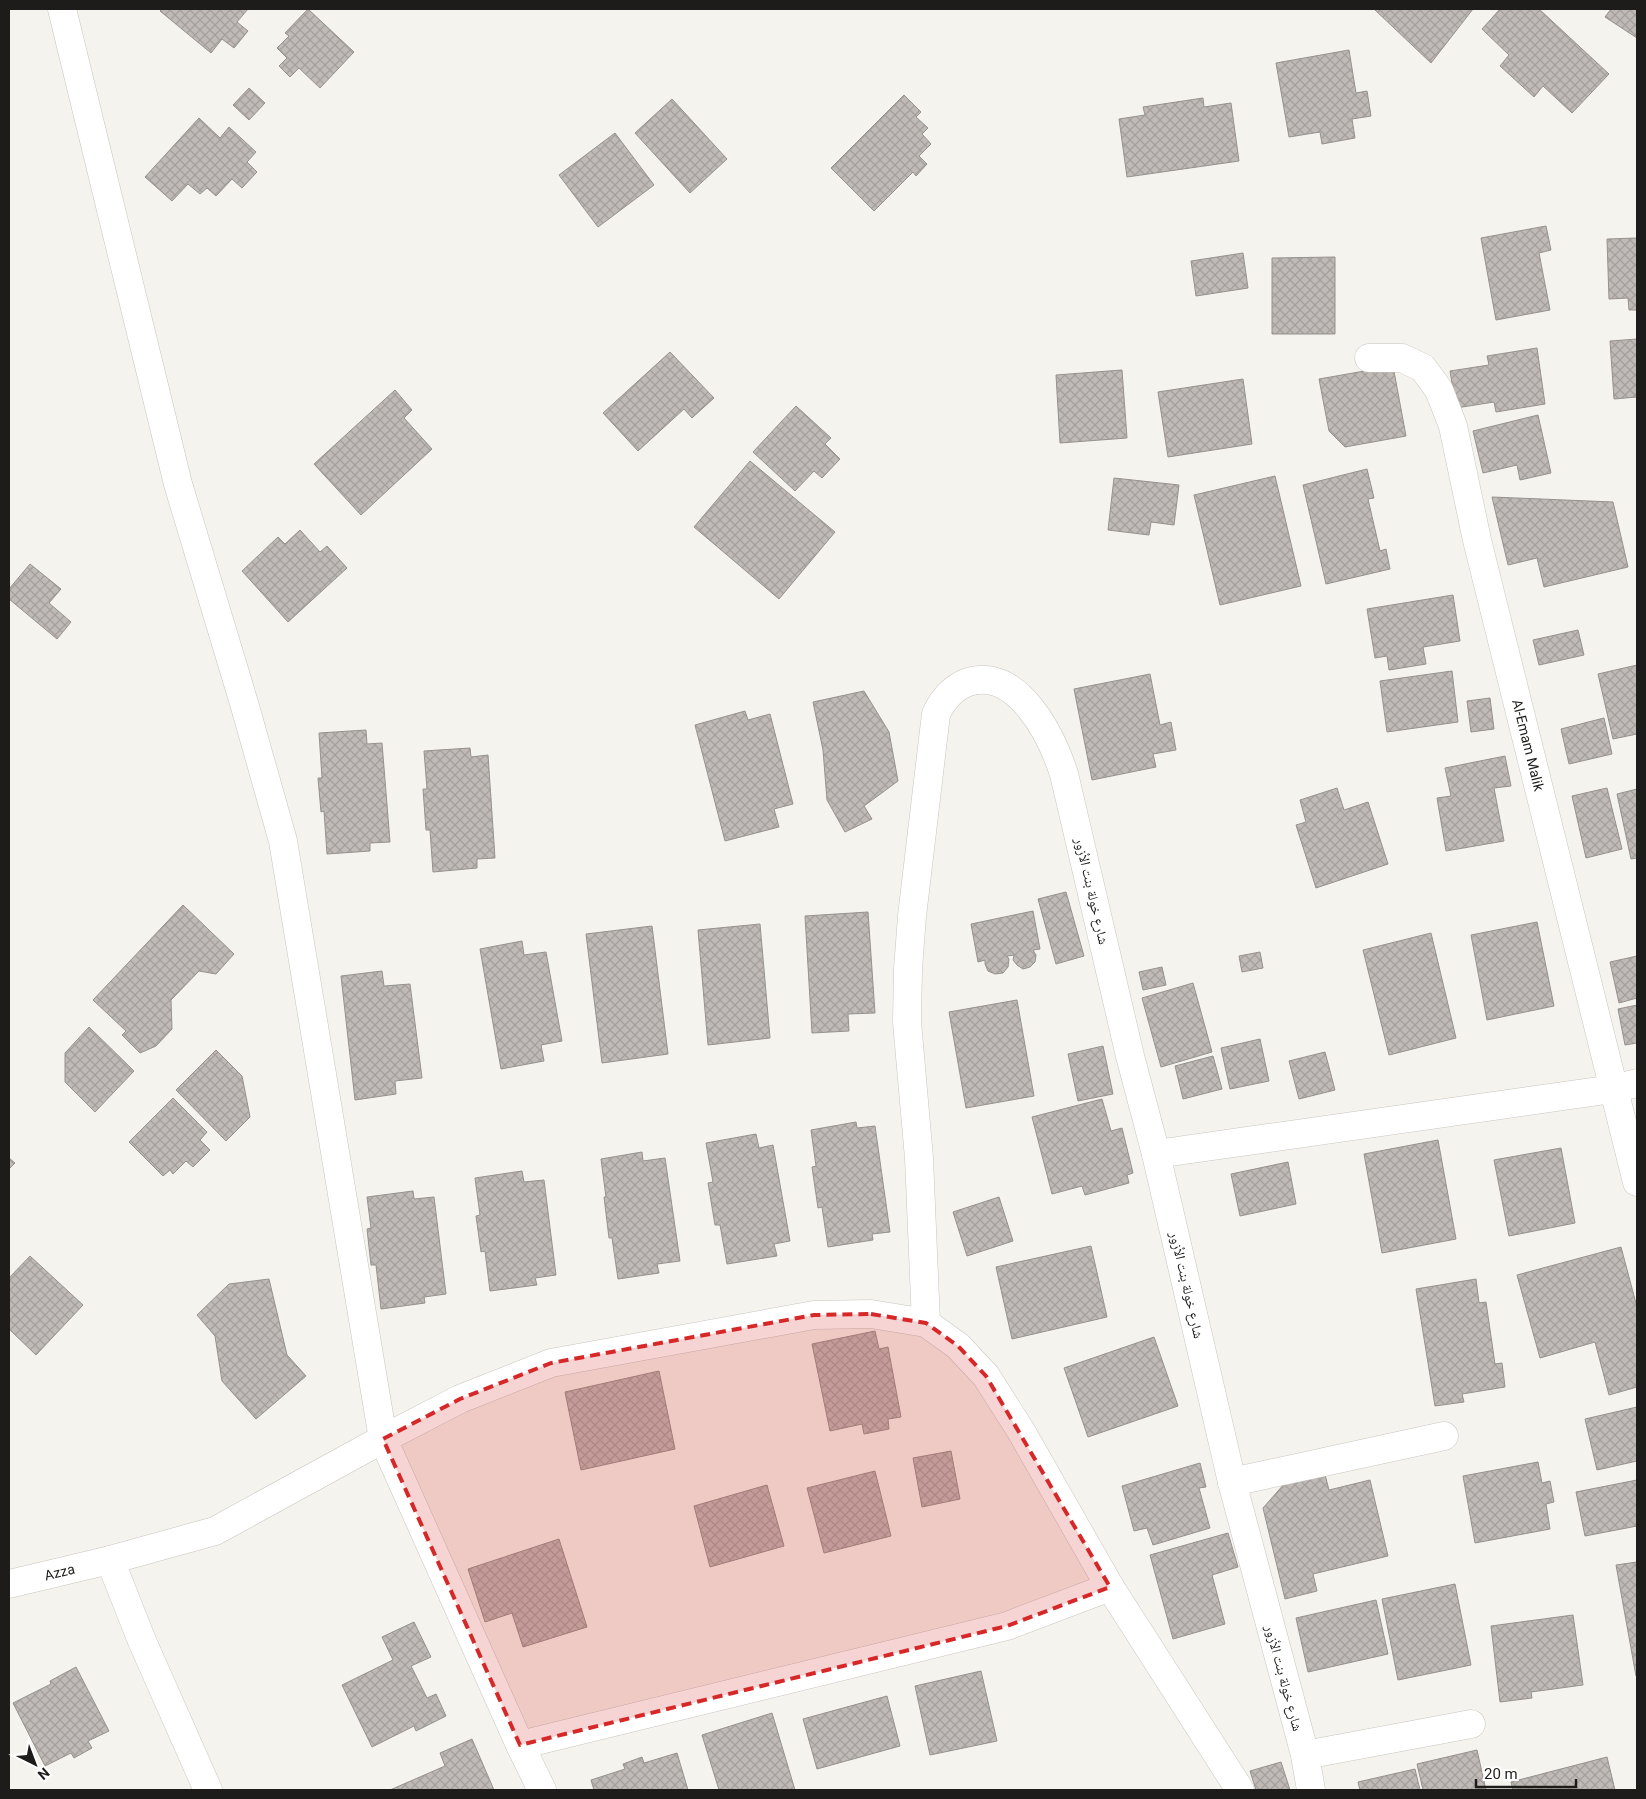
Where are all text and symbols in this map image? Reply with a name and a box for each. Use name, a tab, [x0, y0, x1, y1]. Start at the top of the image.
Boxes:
street label: Al-Emam Malik	[1509, 698, 1547, 793]
street label: شارع خولة بنت الأزور	[1070, 835, 1112, 946]
street label: شارع خولة بنت الأزور	[1165, 1229, 1207, 1340]
street label: Azza	[43, 1561, 76, 1583]
street label: شارع خولة بنت الأزور	[1260, 1622, 1306, 1733]
north arrow	[10, 1739, 60, 1789]
scale bar	[1476, 1756, 1576, 1788]
text: N	[35, 1764, 53, 1783]
text: 20 m	[1484, 1765, 1518, 1783]

